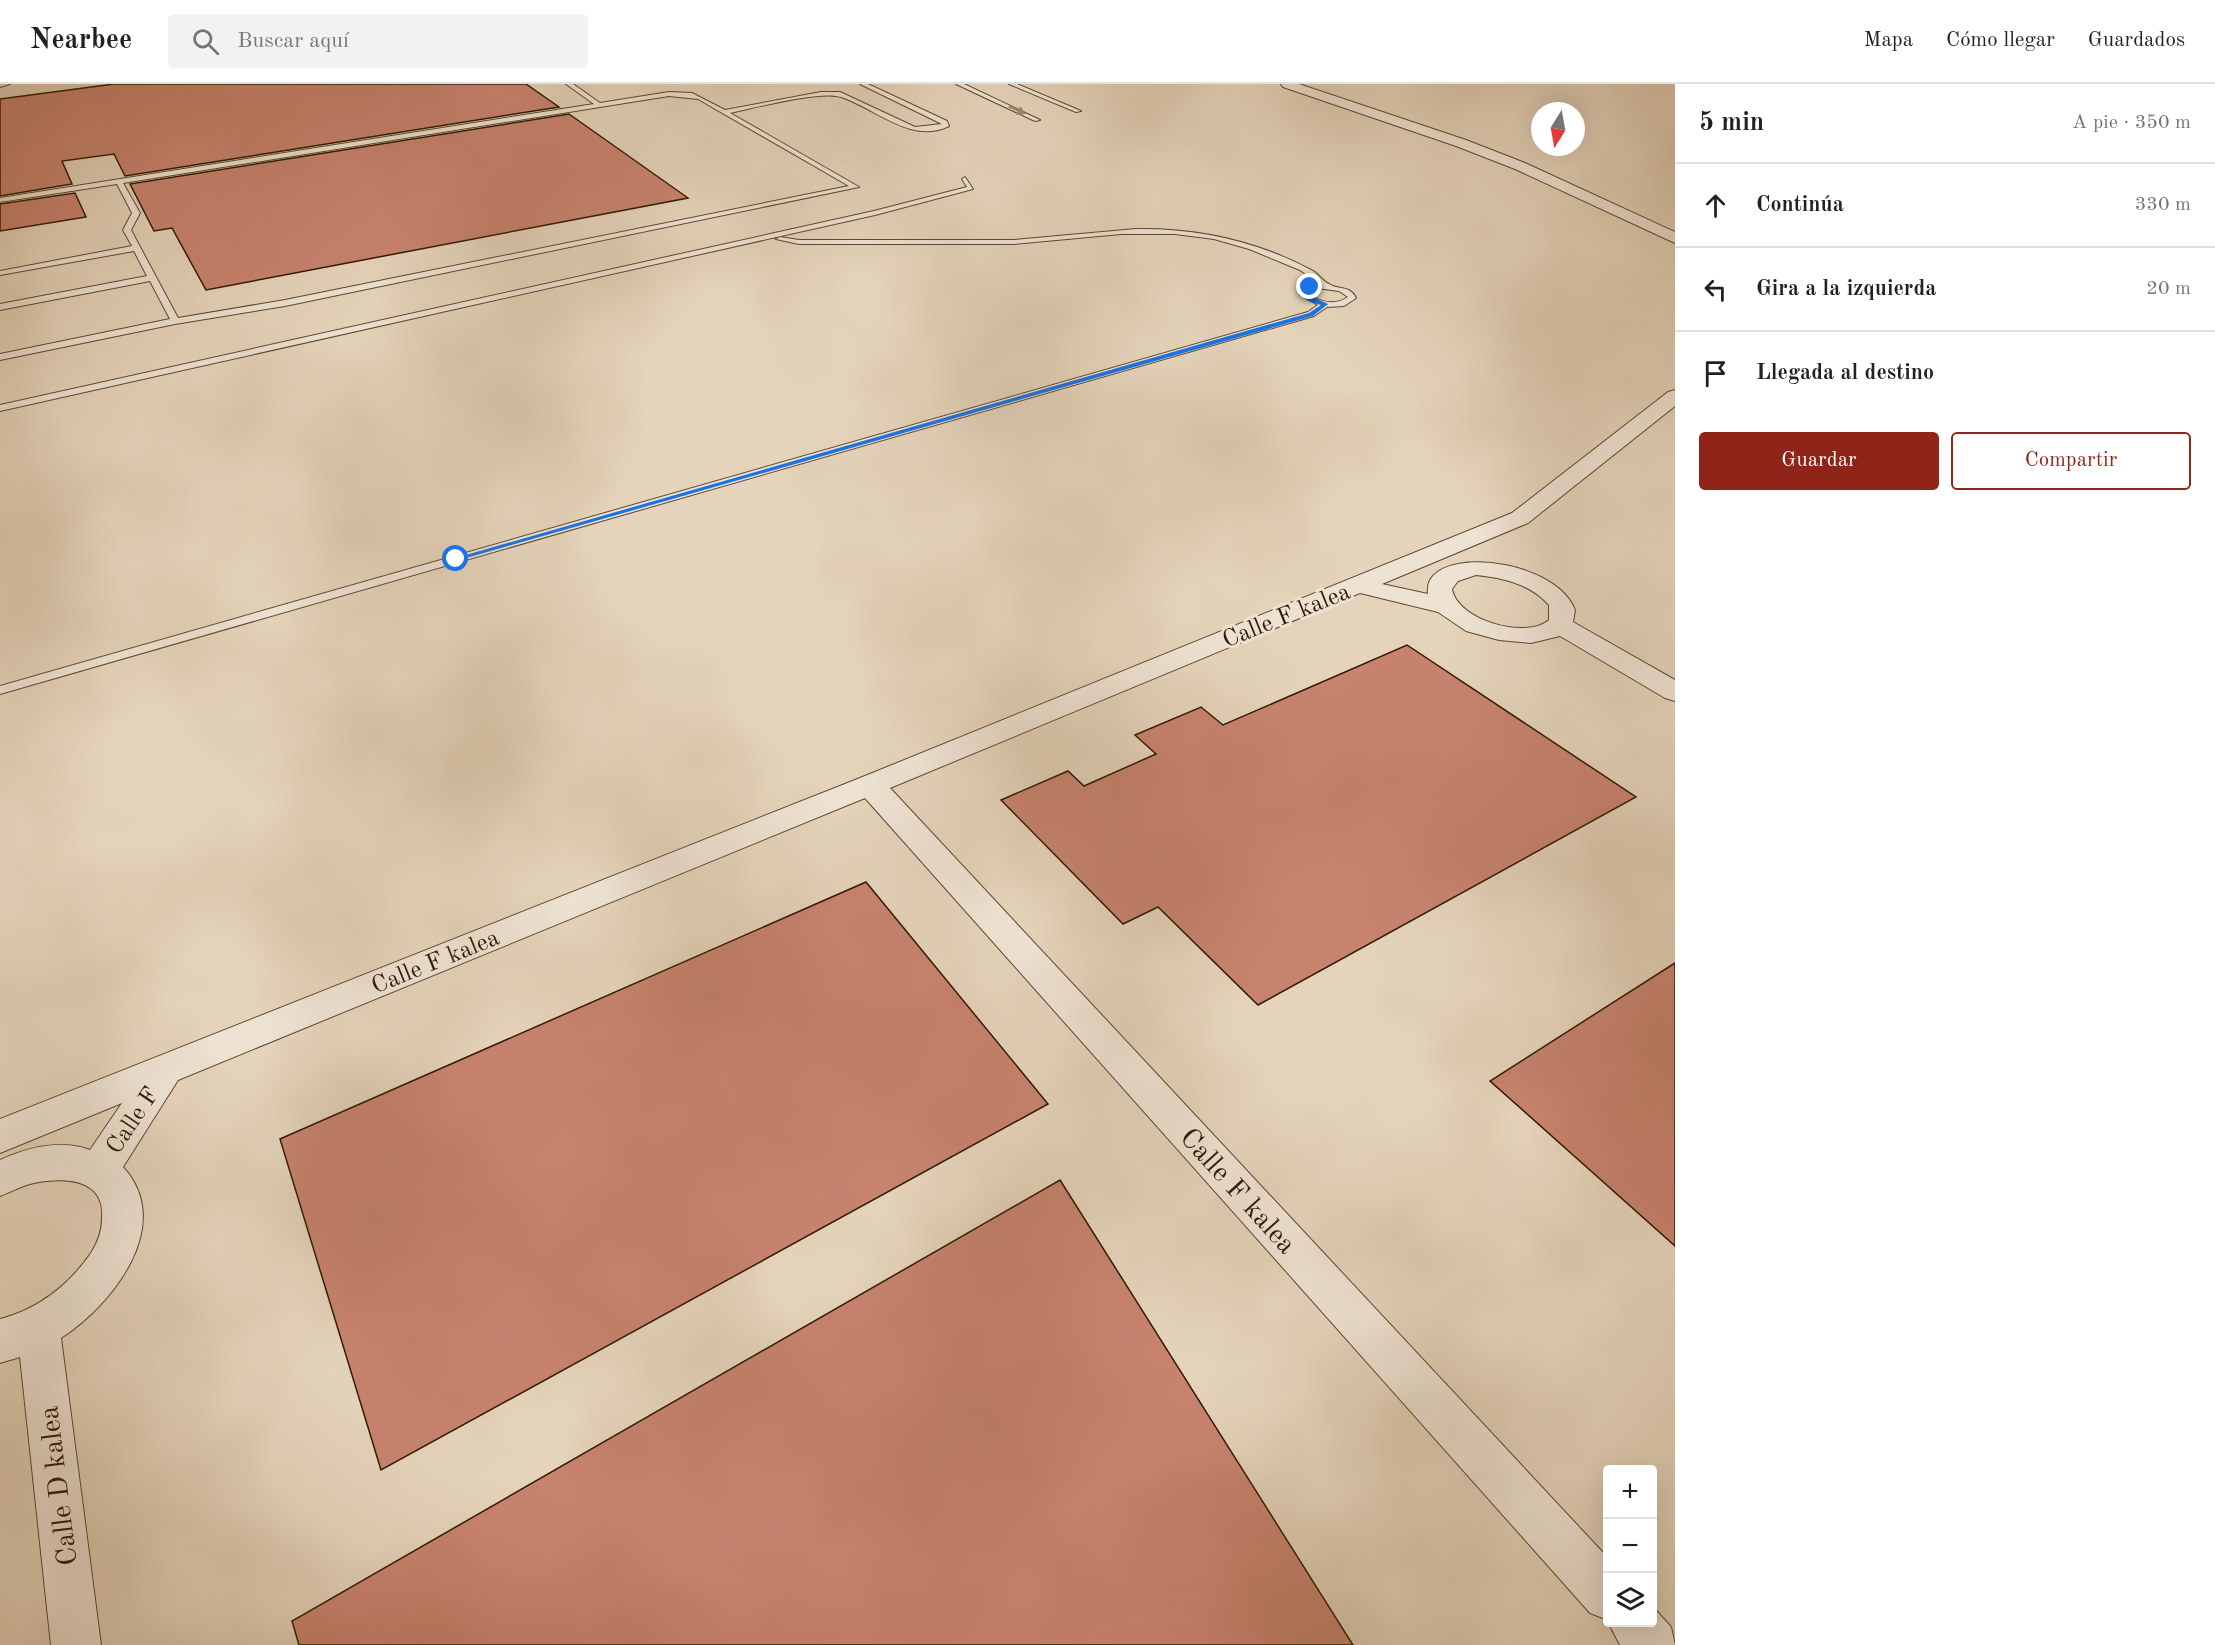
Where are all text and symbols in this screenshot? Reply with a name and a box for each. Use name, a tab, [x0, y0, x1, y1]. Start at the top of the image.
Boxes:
search box	[168, 14, 588, 68]
icon: search	[189, 25, 222, 58]
text: Nearbee	[30, 27, 132, 55]
text: Buscar aquí	[237, 30, 349, 52]
text: Mapa	[1864, 30, 1913, 51]
text: Cómo llegar	[1946, 30, 2055, 51]
text: Guardados	[2088, 30, 2185, 51]
north arrow	[1531, 102, 1585, 156]
one-way arrow	[1008, 106, 1026, 116]
text: 5 min	[1699, 110, 1764, 136]
text: A pie · 350 m	[2072, 113, 2191, 133]
icon: ahead	[1699, 189, 1732, 222]
text: Continúa	[1756, 194, 1844, 216]
text: 330 m	[2135, 195, 2191, 215]
route end	[1296, 273, 1322, 299]
icon: left	[1699, 273, 1732, 306]
text: Gira a la izquierda	[1756, 278, 1936, 300]
text: 20 m	[2146, 279, 2191, 299]
icon: arrive	[1699, 357, 1732, 390]
text: Llegada al destino	[1756, 362, 1934, 384]
button: Guardar	[1699, 432, 1939, 490]
button: Compartir	[1951, 432, 2191, 490]
route start	[442, 545, 468, 571]
street label: Calle F kalea	[1220, 580, 1354, 653]
street label: Calle F kalea	[369, 926, 503, 999]
street label: Calle F	[103, 1083, 165, 1159]
street label: Calle F kalea	[1174, 1124, 1300, 1260]
street label: Calle D kalea	[36, 1404, 84, 1567]
map controls	[1603, 1465, 1657, 1627]
button: +	[1603, 1465, 1657, 1519]
button: −	[1603, 1519, 1657, 1573]
button: layers	[1603, 1573, 1657, 1627]

